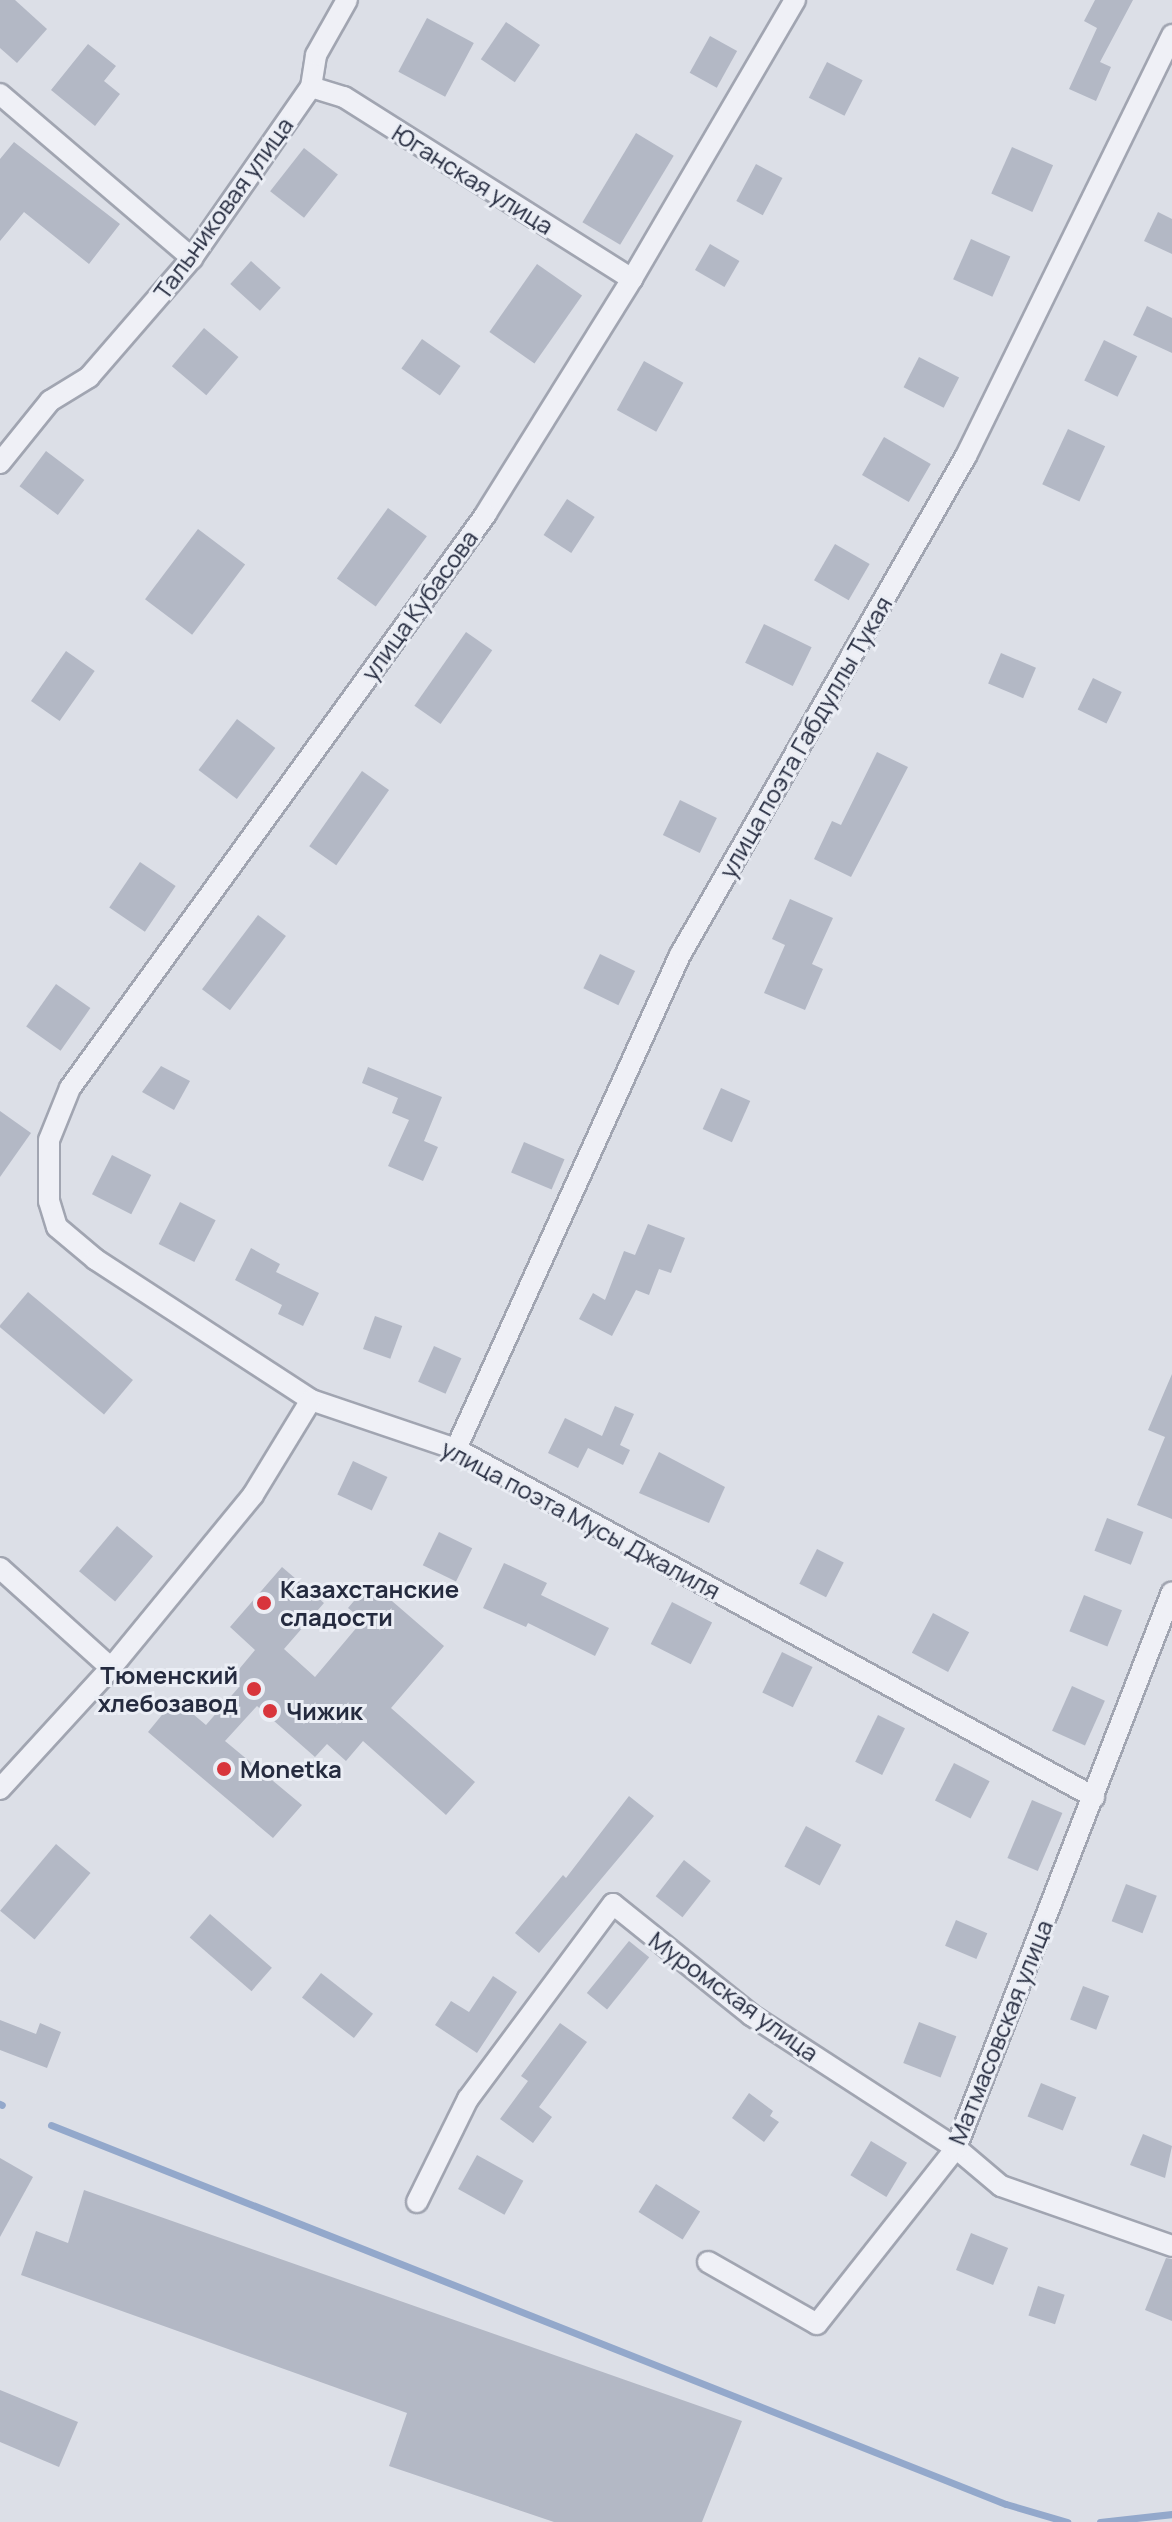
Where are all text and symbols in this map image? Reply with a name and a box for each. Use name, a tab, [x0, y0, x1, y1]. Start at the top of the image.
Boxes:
street label: Тальниковая улица	[147, 111, 299, 305]
street label: Юганская улица	[387, 118, 559, 240]
street label: улица Кубасова	[355, 524, 483, 686]
street label: улица поэта Габдуллы Тукая	[712, 591, 898, 883]
street label: улица поэта Мусы Джалиля	[437, 1433, 725, 1605]
place label: Казахстанские сладости	[280, 1575, 459, 1631]
marker: Казахстанские сладости	[255, 1594, 273, 1612]
place label: Тюменский хлебозавод	[98, 1661, 238, 1717]
marker: Тюменский хлебозавод	[245, 1680, 263, 1698]
place label: Чижик	[286, 1697, 363, 1725]
marker: Чижик	[261, 1702, 279, 1720]
place label: Monetka	[240, 1755, 342, 1783]
marker: Monetka	[215, 1760, 233, 1778]
street label: Матмасовская улица	[942, 1915, 1058, 2149]
street label: Муромская улица	[644, 1925, 824, 2067]

